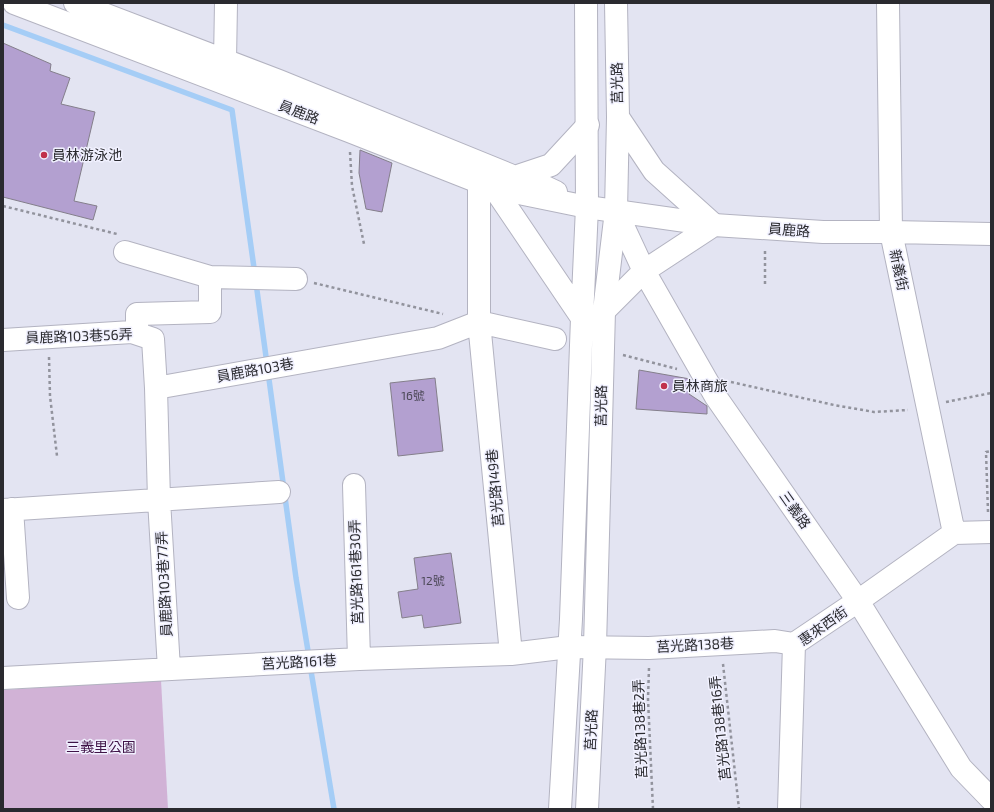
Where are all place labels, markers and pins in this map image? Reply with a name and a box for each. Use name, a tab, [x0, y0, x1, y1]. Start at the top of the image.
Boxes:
place label: 員林游泳池	[52, 146, 122, 163]
marker: 員林游泳池	[39, 150, 49, 160]
place label: 員林商旅	[672, 377, 728, 394]
marker: 員林商旅	[659, 381, 669, 391]

